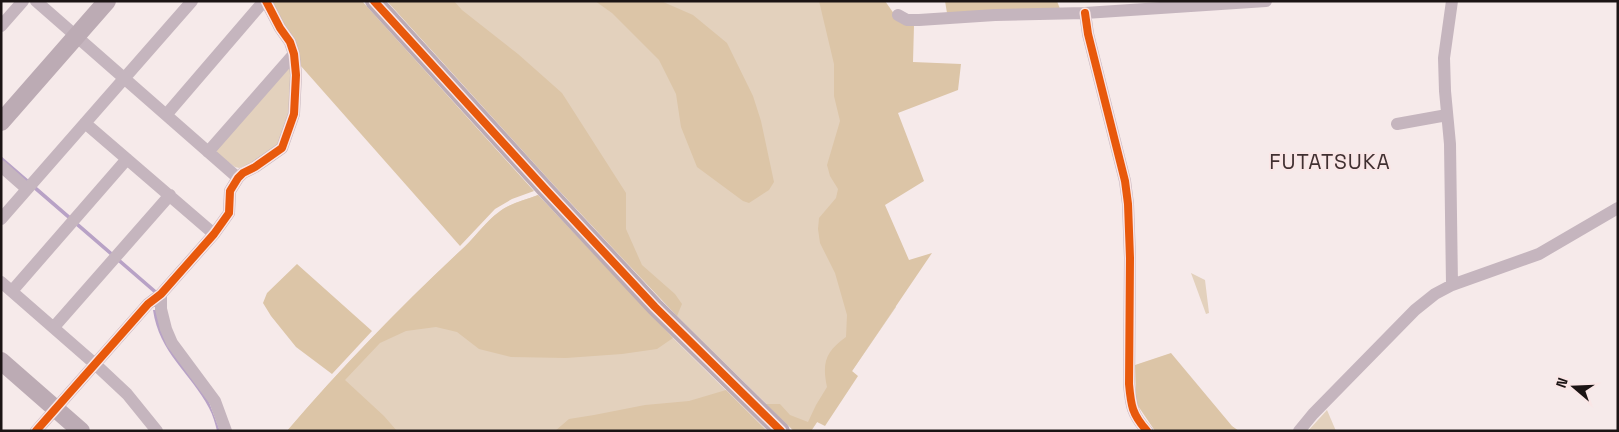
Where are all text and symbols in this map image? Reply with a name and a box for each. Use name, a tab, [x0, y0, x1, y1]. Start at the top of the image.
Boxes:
district label: FUTATSUKA	[1269, 148, 1391, 175]
north arrow	[1549, 362, 1599, 412]
text: N	[1552, 375, 1572, 390]

